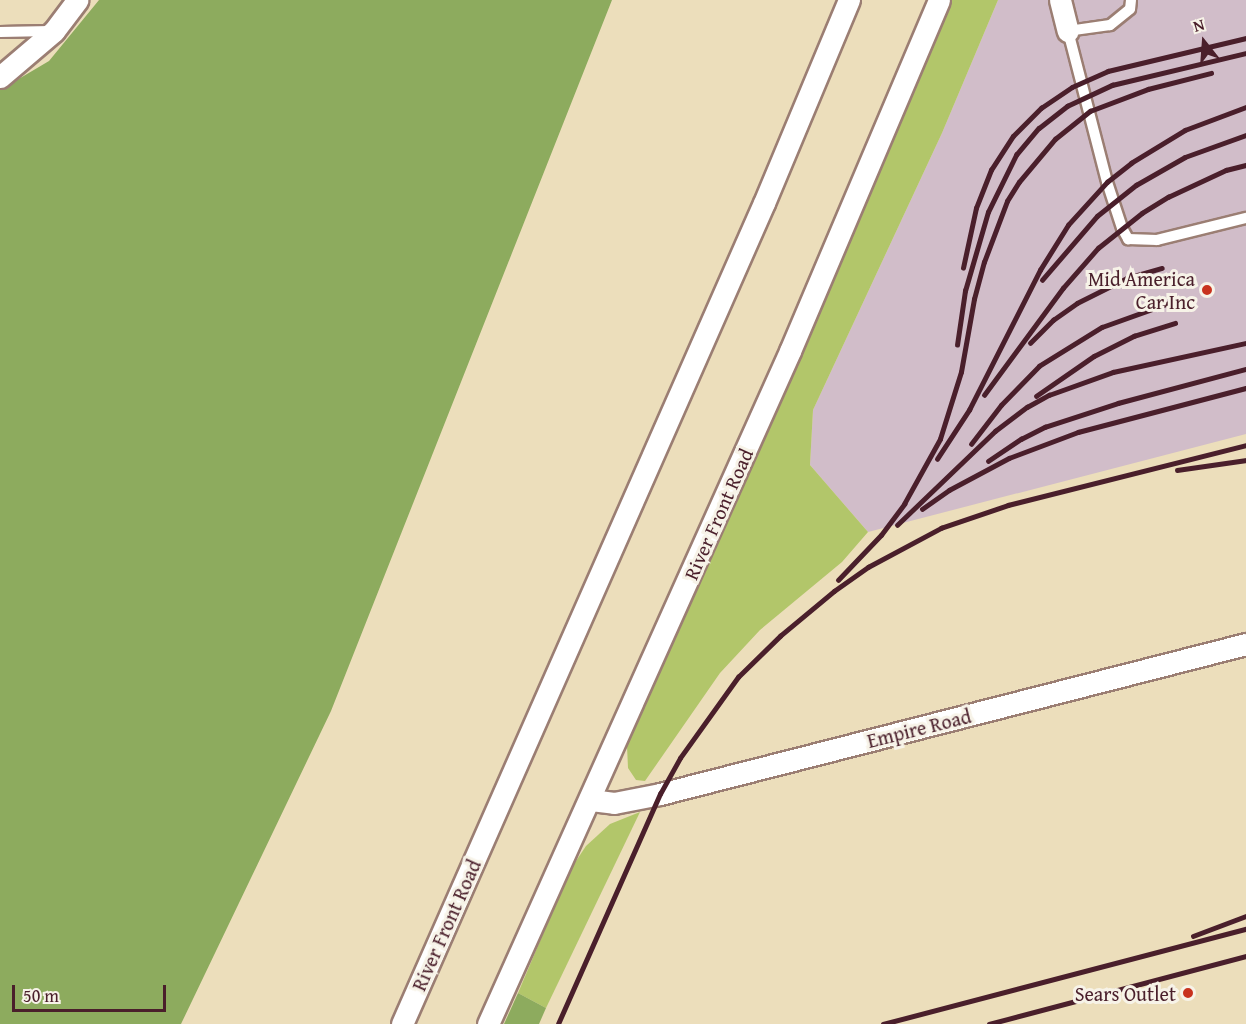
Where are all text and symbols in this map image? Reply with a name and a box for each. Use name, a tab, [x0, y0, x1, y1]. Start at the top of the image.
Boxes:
north arrow	[1174, 12, 1234, 72]
text: N	[1190, 12, 1207, 38]
place label: Mid America Car Inc	[1088, 266, 1195, 313]
marker: Mid America Car Inc	[1200, 283, 1214, 297]
street label: River Front Road	[678, 445, 758, 583]
street label: Empire Road	[864, 703, 974, 753]
street label: River Front Road	[406, 856, 486, 994]
scale bar	[15, 973, 170, 1011]
place label: Sears Outlet	[1075, 981, 1176, 1005]
text: 50 m	[23, 982, 59, 1009]
marker: Sears Outlet	[1181, 986, 1195, 1000]

